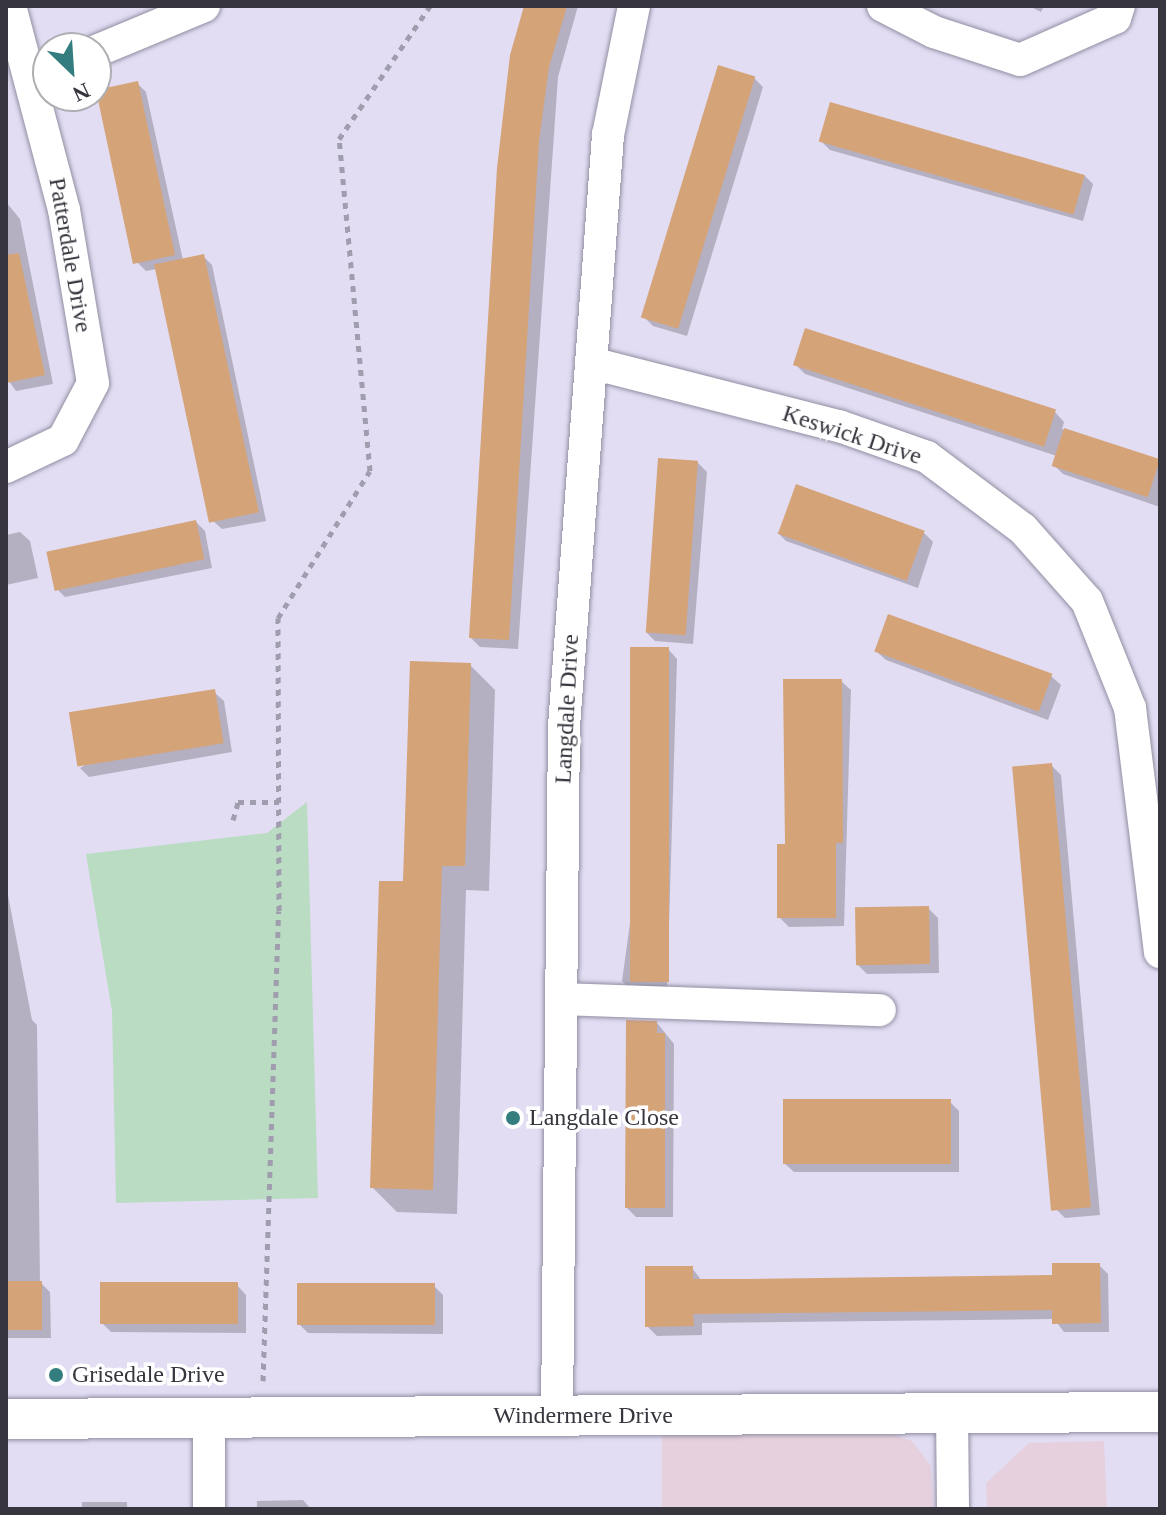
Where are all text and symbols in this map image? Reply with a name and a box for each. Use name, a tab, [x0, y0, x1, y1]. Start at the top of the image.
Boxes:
north arrow	[32, 32, 112, 112]
text: N	[69, 78, 94, 107]
street label: Patterdale Drive	[42, 175, 98, 335]
street label: Keswick Drive	[779, 399, 925, 471]
street label: Langdale Drive	[549, 633, 585, 785]
place label: Langdale Close	[529, 1104, 679, 1132]
marker: Langdale Close	[504, 1109, 522, 1127]
place label: Grisedale Drive	[72, 1361, 225, 1389]
marker: Grisedale Drive	[47, 1366, 65, 1384]
street label: Windermere Drive	[493, 1402, 673, 1430]

